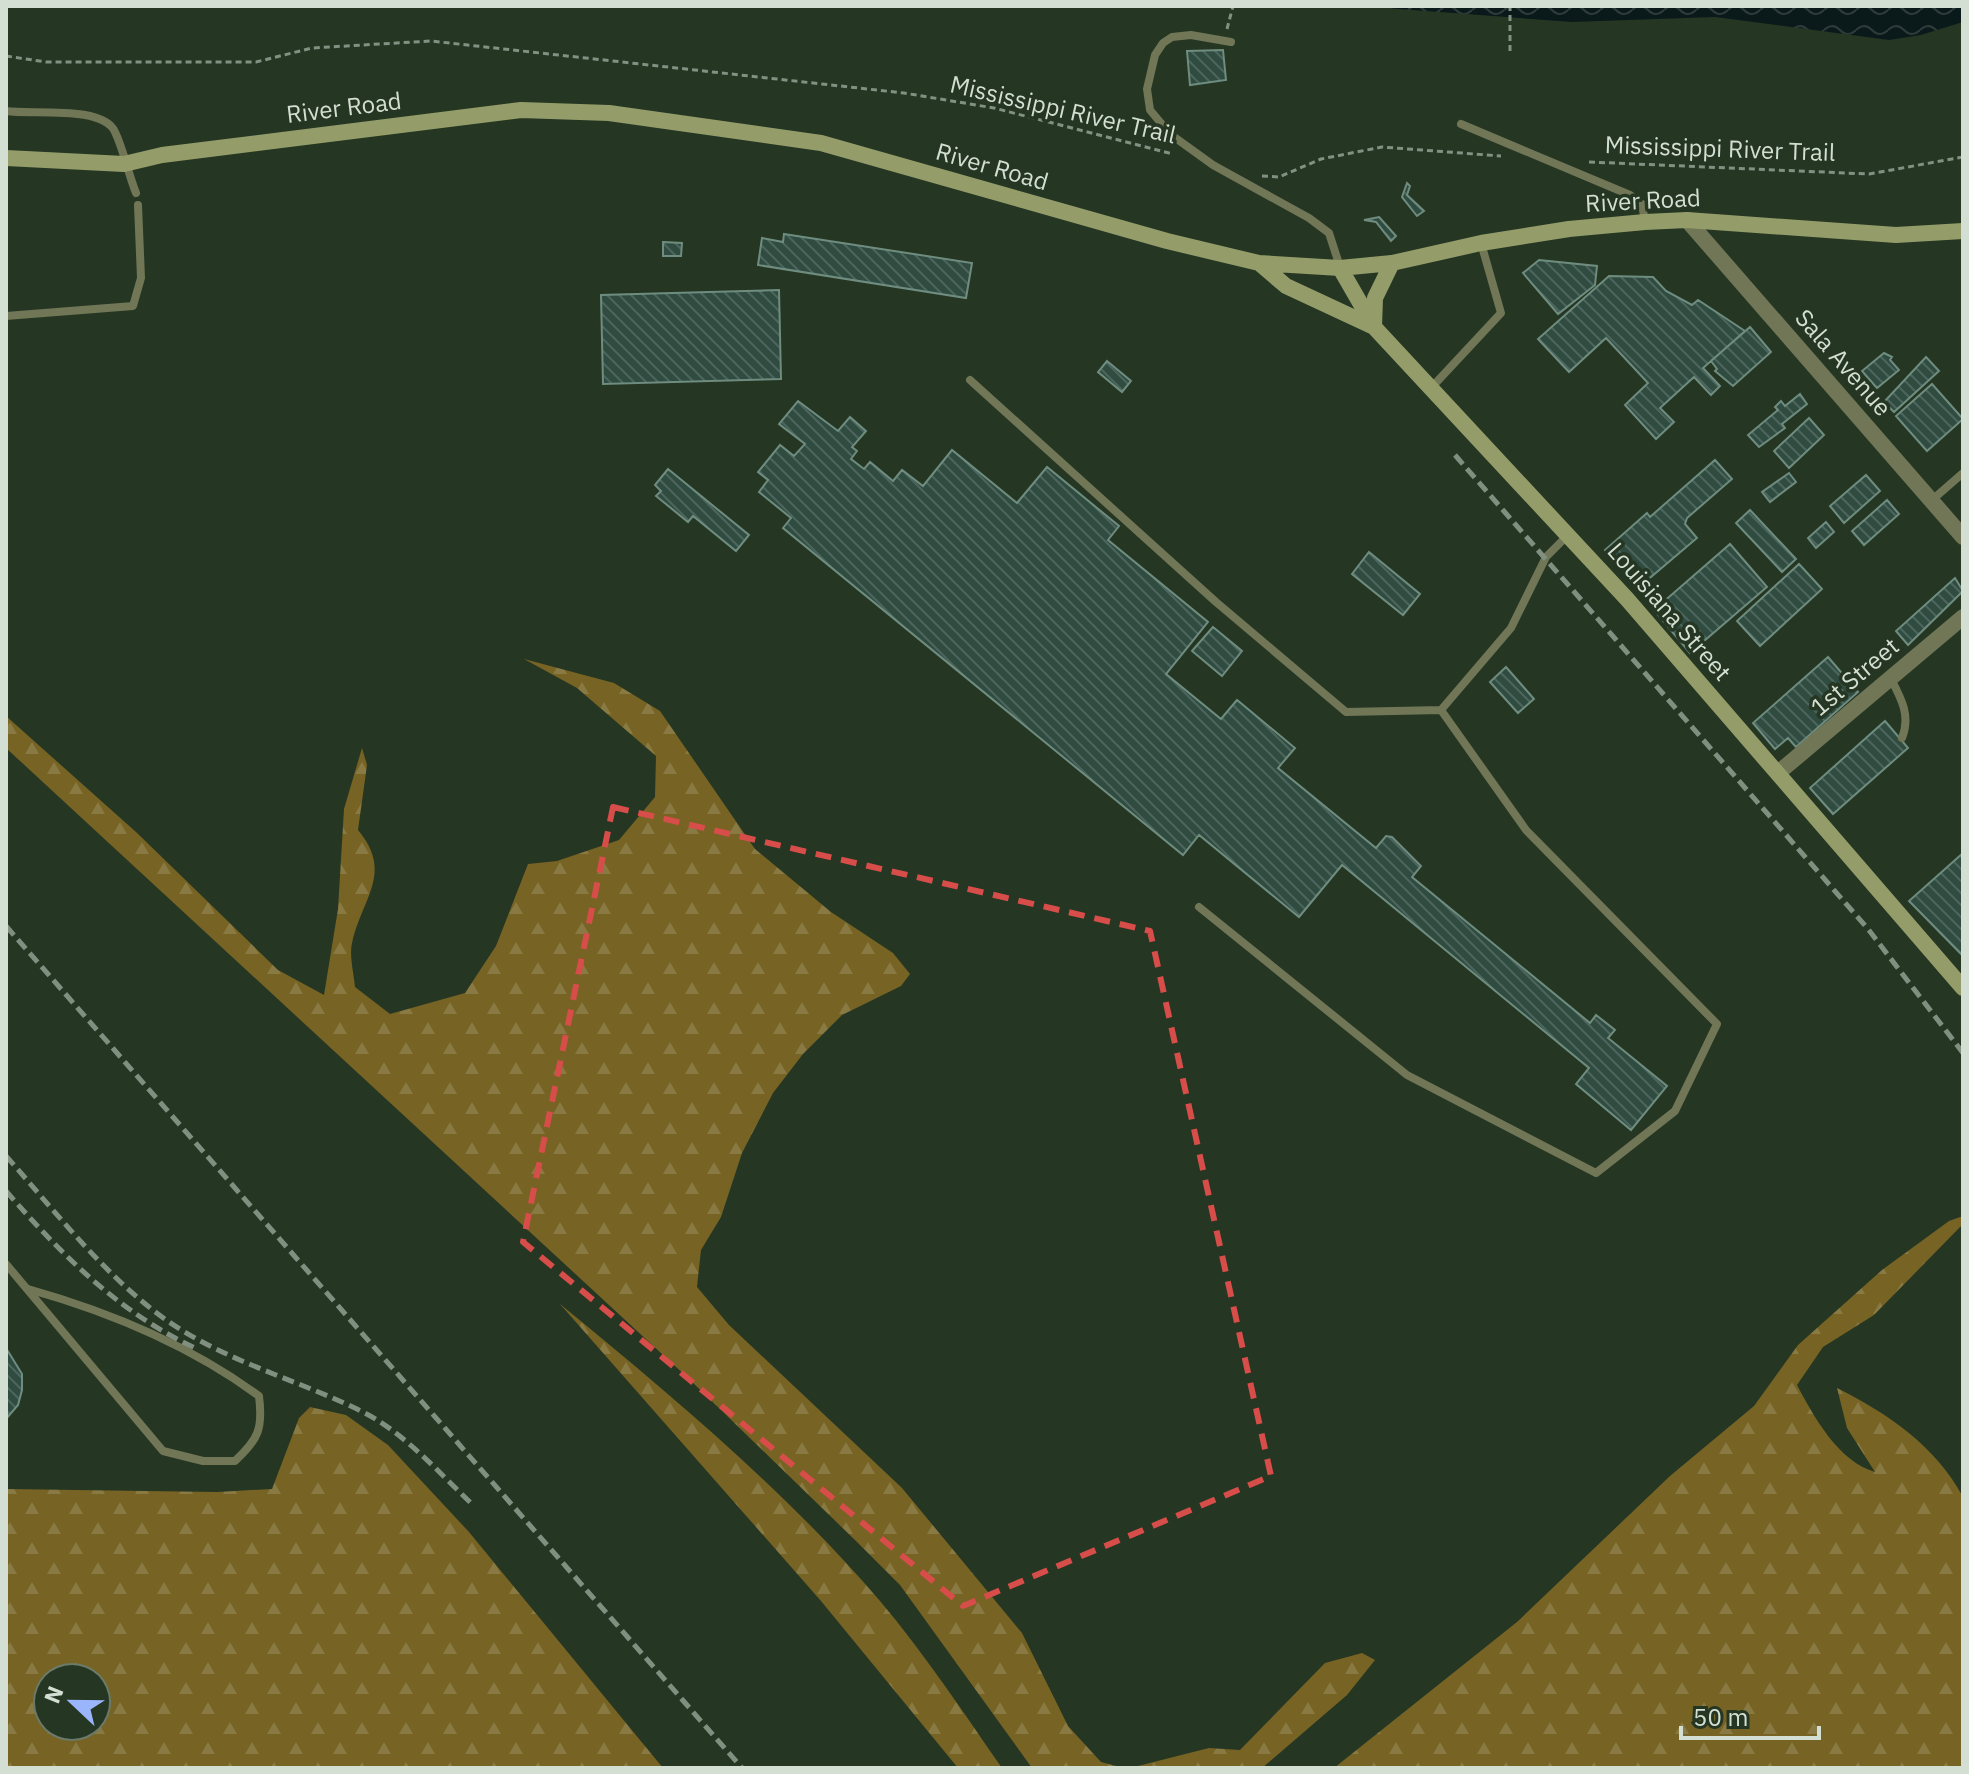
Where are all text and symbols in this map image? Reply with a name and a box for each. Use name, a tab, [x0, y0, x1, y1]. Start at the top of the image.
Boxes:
street label: Mississippi River Trail	[947, 67, 1179, 151]
street label: River Road	[284, 84, 403, 130]
street label: Mississippi River Trail	[1604, 128, 1836, 168]
street label: River Road	[932, 135, 1052, 197]
street label: River Road	[1584, 181, 1702, 219]
street label: Sala Avenue	[1788, 302, 1899, 423]
street label: Louisiana Street	[1601, 535, 1739, 687]
street label: 1st Street	[1804, 630, 1905, 723]
north arrow	[32, 1662, 112, 1742]
text: N	[37, 1682, 69, 1707]
scale bar	[1681, 1690, 1819, 1740]
text: 50 m	[1693, 1701, 1748, 1733]

